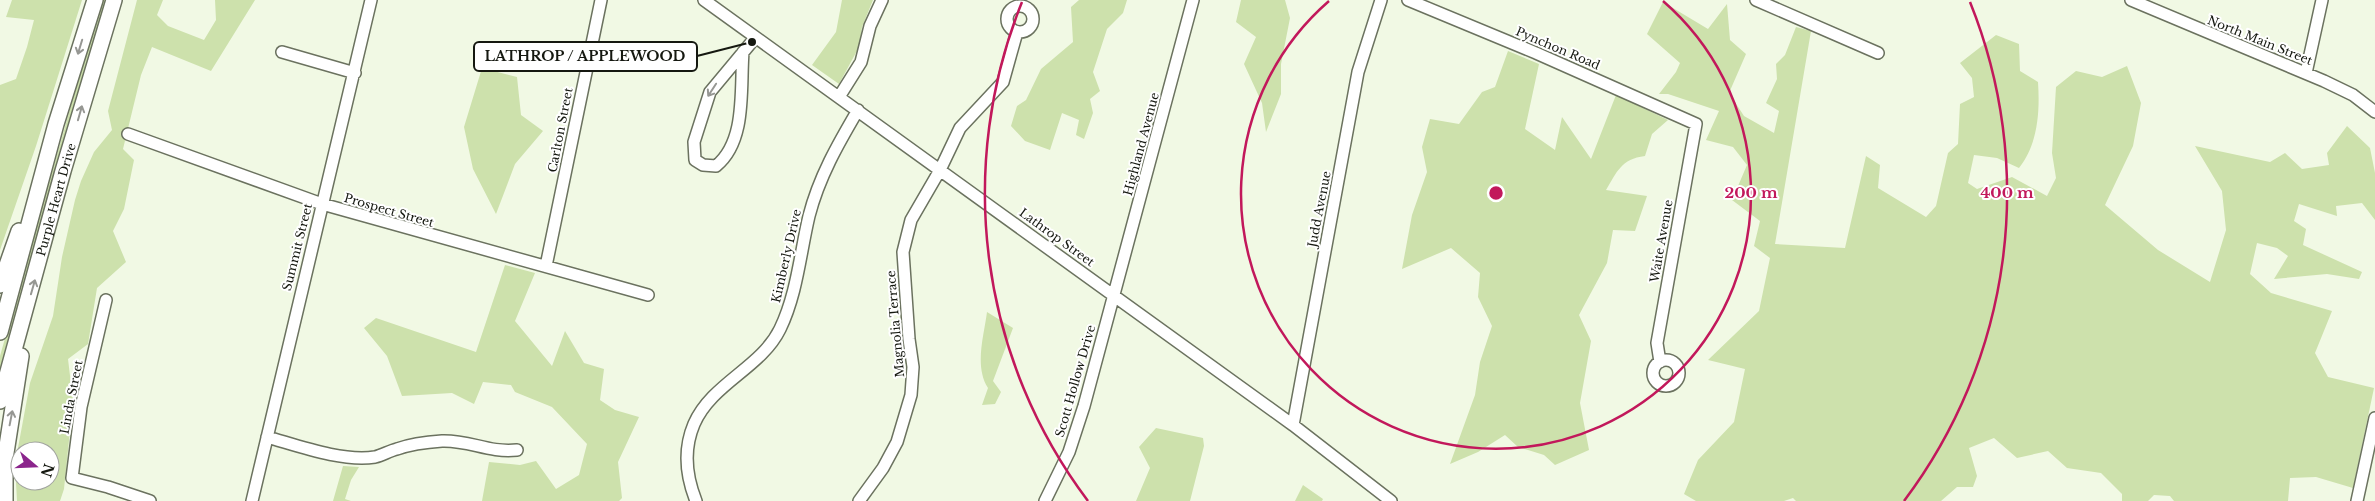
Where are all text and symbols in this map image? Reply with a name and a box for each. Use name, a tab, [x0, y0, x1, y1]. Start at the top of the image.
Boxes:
street label: North Main Street	[2205, 12, 2315, 68]
street label: Pynchon Road	[1513, 23, 1603, 73]
one-way arrow	[75, 38, 85, 54]
callout: LATHROP / APPLEWOOD	[474, 42, 697, 71]
text: LATHROP / APPLEWOOD	[485, 47, 686, 65]
one-way arrow	[707, 83, 718, 97]
street label: Carlton Street	[544, 86, 576, 174]
street label: Highland Avenue	[1120, 91, 1162, 197]
one-way arrow	[76, 105, 86, 121]
street label: Purple Heart Drive	[33, 141, 78, 258]
street label: Judd Avenue	[1304, 169, 1334, 250]
text: 200 m	[1725, 183, 1778, 202]
text: 400 m	[1980, 183, 2034, 202]
centre of rings	[1487, 184, 1505, 202]
street label: Prospect Street	[342, 190, 436, 230]
street label: Waite Avenue	[1646, 198, 1676, 285]
street label: Summit Street	[279, 201, 315, 292]
street label: Lathrop Street	[1016, 205, 1098, 270]
street label: Kimberly Drive	[768, 208, 804, 304]
street label: Magnolia Terrace	[883, 270, 907, 378]
one-way arrow	[28, 279, 38, 295]
street label: Scott Hollow Drive	[1052, 323, 1098, 439]
street label: Linda Street	[56, 358, 86, 435]
one-way arrow	[7, 410, 17, 426]
north arrow	[10, 441, 60, 491]
text: N	[37, 461, 58, 479]

